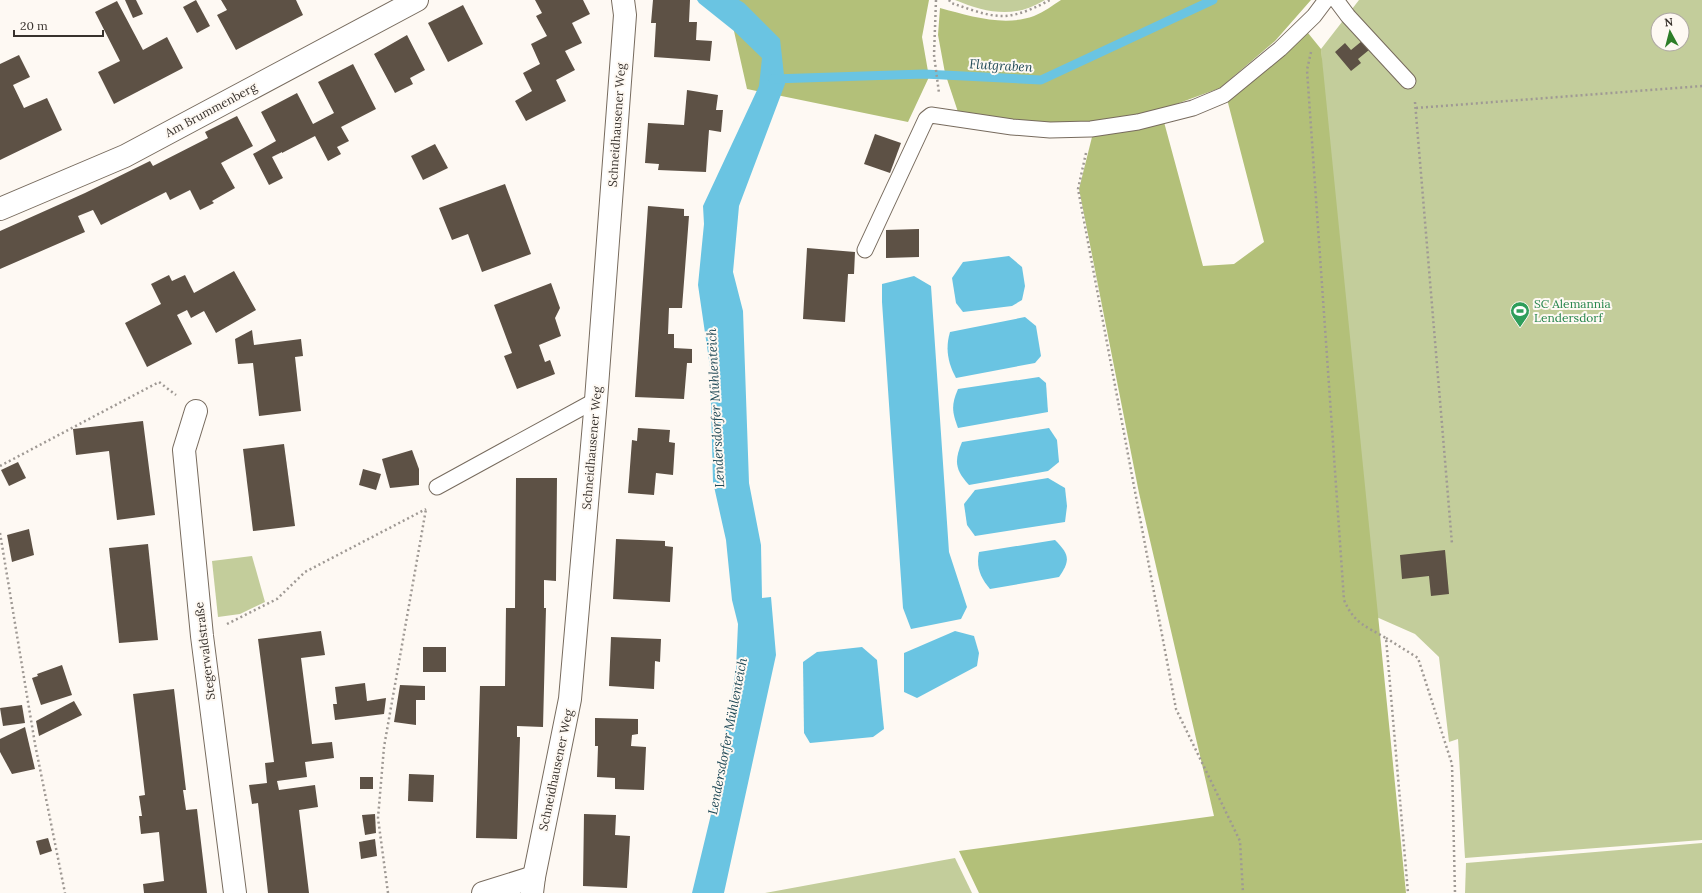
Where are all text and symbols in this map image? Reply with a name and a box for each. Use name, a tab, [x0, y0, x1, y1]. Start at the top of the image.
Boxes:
scale bar	[14, 12, 103, 38]
north arrow	[1650, 12, 1690, 52]
text: N	[1664, 15, 1674, 30]
text: 20 m	[20, 18, 48, 33]
water label: Flutgraben	[969, 55, 1033, 76]
street label: Schneidhausener Weg	[605, 62, 628, 187]
street label: Am Brummenberg	[161, 79, 259, 141]
place label: SC Alemannia Lendersdorf	[1534, 296, 1611, 325]
sports icon: SC Alemannia Lendersdorf	[1509, 300, 1531, 328]
water label: Lendersdorfer Mühlenteich	[703, 327, 728, 488]
street label: Schneidhausener Weg	[579, 385, 604, 510]
street label: Stegerwaldstraße	[191, 601, 218, 701]
water label: Lendersdorfer Mühlenteich	[704, 656, 751, 816]
street label: Schneidhausener Weg	[535, 707, 576, 832]

